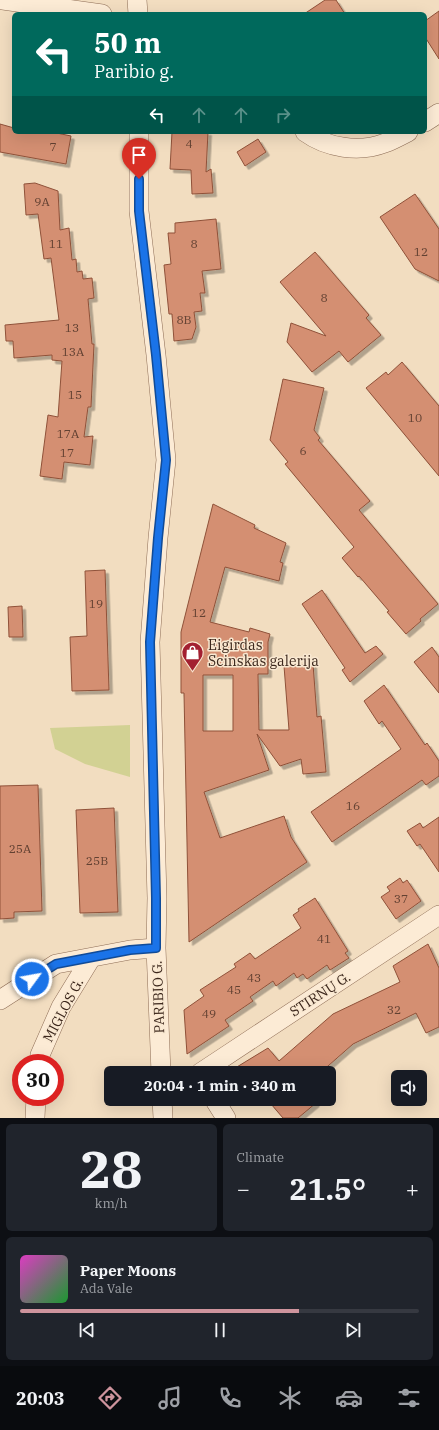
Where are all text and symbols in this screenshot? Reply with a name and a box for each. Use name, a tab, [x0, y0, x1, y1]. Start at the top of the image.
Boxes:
text: 50 m	[94, 24, 161, 61]
icon: left	[28, 28, 80, 80]
text: Paribio g.	[94, 60, 174, 83]
icon: left	[146, 104, 168, 126]
icon: ahead	[188, 104, 210, 126]
icon: ahead	[230, 104, 252, 126]
icon: right	[272, 104, 294, 126]
house number: 4	[185, 136, 193, 151]
pin	[122, 138, 156, 179]
house number: 7	[49, 139, 57, 154]
icon: arrive	[128, 144, 150, 166]
house number: 9A	[34, 194, 50, 209]
house number: 11	[49, 236, 63, 251]
house number: 8	[190, 236, 198, 251]
house number: 12	[414, 244, 428, 259]
house number: 8	[320, 290, 328, 305]
house number: 8B	[176, 312, 192, 327]
house number: 13	[65, 320, 79, 335]
house number: 13A	[62, 344, 85, 359]
house number: 15	[68, 387, 82, 402]
house number: 10	[408, 410, 422, 425]
house number: 17A	[57, 426, 80, 441]
house number: 6	[299, 443, 307, 458]
house number: 17	[60, 445, 74, 460]
house number: 19	[89, 596, 103, 611]
house number: 12	[192, 605, 206, 620]
place label: Eigirdas Scinskas galerija	[208, 636, 319, 670]
shop icon: Eigirdas Scinskas galerija	[180, 640, 206, 673]
house number: 16	[346, 798, 360, 813]
house number: 25A	[9, 841, 32, 856]
house number: 25B	[86, 853, 108, 868]
house number: 37	[394, 891, 408, 906]
house number: 41	[317, 931, 331, 946]
position arrow	[11, 958, 53, 1000]
street label: PARIBIO G.	[148, 960, 168, 1034]
street label: STIRNŲ G.	[286, 968, 354, 1020]
house number: 43	[247, 970, 261, 985]
street label: MIGLOS G.	[39, 975, 87, 1045]
house number: 45	[227, 982, 241, 997]
house number: 32	[387, 1002, 401, 1017]
house number: 49	[202, 1006, 216, 1021]
speed limit sign: 30	[12, 1054, 64, 1106]
map controls	[391, 1070, 427, 1106]
button: sound	[391, 1070, 427, 1106]
text: 20:04 · 1 min · 340 m	[144, 1076, 296, 1095]
text: 28	[80, 1135, 142, 1202]
text: Climate	[237, 1149, 284, 1166]
text: 21.5°	[289, 1169, 366, 1208]
text: −	[237, 1174, 250, 1203]
text: +	[406, 1174, 419, 1203]
text: km/h	[95, 1195, 128, 1212]
text: Paper Moons	[80, 1261, 176, 1280]
text: Ada Vale	[80, 1280, 133, 1297]
icon: previous	[76, 1319, 98, 1341]
icon: pause	[209, 1319, 231, 1341]
icon: next	[342, 1319, 364, 1341]
icon: directions	[96, 1384, 124, 1412]
icon: music	[156, 1384, 184, 1412]
icon: phone	[216, 1384, 244, 1412]
icon: climate	[276, 1384, 304, 1412]
icon: car	[335, 1384, 363, 1412]
icon: filters	[395, 1384, 423, 1412]
text: 20:03	[16, 1387, 65, 1410]

